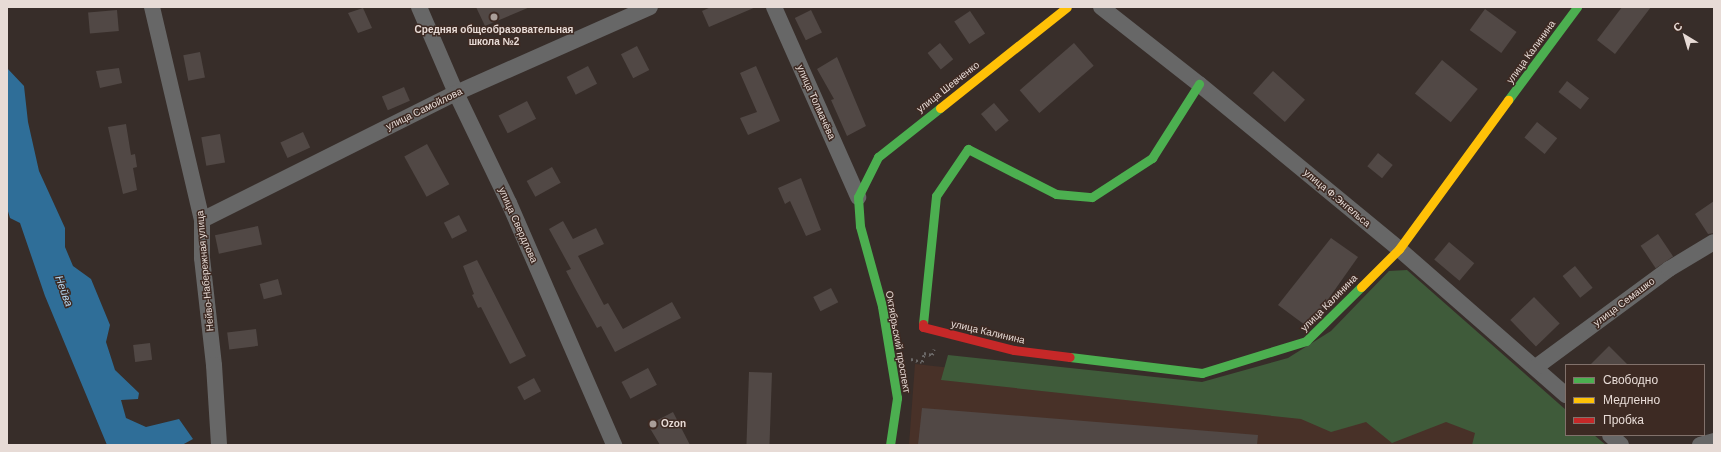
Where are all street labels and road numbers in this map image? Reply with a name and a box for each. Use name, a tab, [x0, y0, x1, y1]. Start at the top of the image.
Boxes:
street label: улица Калинина	[1504, 18, 1558, 86]
street label: улица Шевченко	[914, 59, 982, 115]
street label: улица Толмачёва	[794, 63, 838, 141]
street label: улица Самойлова	[384, 85, 464, 133]
street label: улица Ф.Энгельса	[1301, 167, 1373, 229]
street label: улица Свердлова	[496, 185, 540, 265]
street label: Нейво-Набережная улица	[194, 210, 216, 332]
street label: улица Калинина	[1298, 272, 1360, 334]
street label: улица Семашко	[1591, 275, 1657, 329]
street label: Октябрьский проспект	[883, 290, 913, 394]
street label: улица Калинина	[950, 318, 1026, 346]

